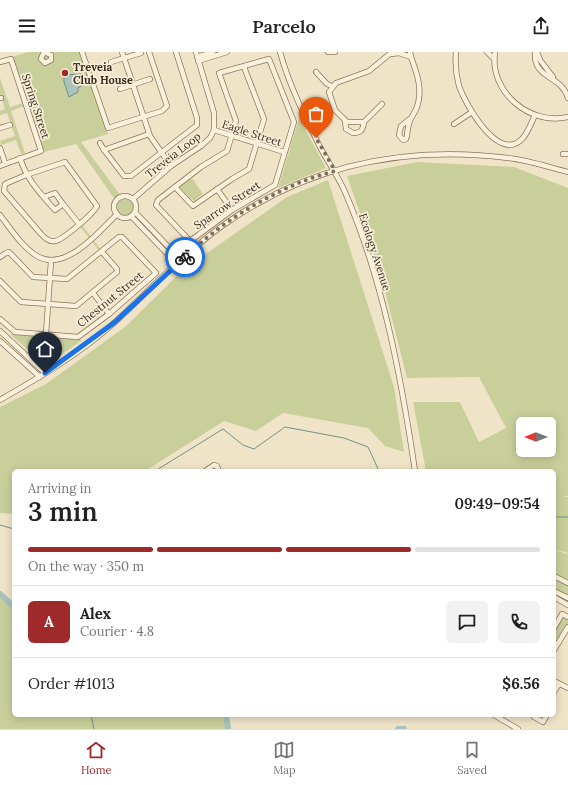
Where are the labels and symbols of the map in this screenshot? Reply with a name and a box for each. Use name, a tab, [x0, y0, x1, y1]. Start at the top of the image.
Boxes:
place label: Treveia Club House	[73, 60, 133, 87]
marker: Treveia Club House	[60, 68, 70, 78]
street label: Spring Street	[19, 72, 53, 141]
pin	[299, 97, 333, 138]
street label: Eagle Street	[220, 117, 284, 149]
street label: Treveia Loop	[143, 129, 204, 181]
street label: Sparrow Street	[191, 177, 263, 232]
street label: Ecology Avenue	[356, 211, 394, 293]
courier	[165, 237, 205, 277]
street label: Chestnut Street	[74, 268, 147, 330]
pin	[28, 332, 62, 373]
north arrow	[516, 417, 556, 457]

